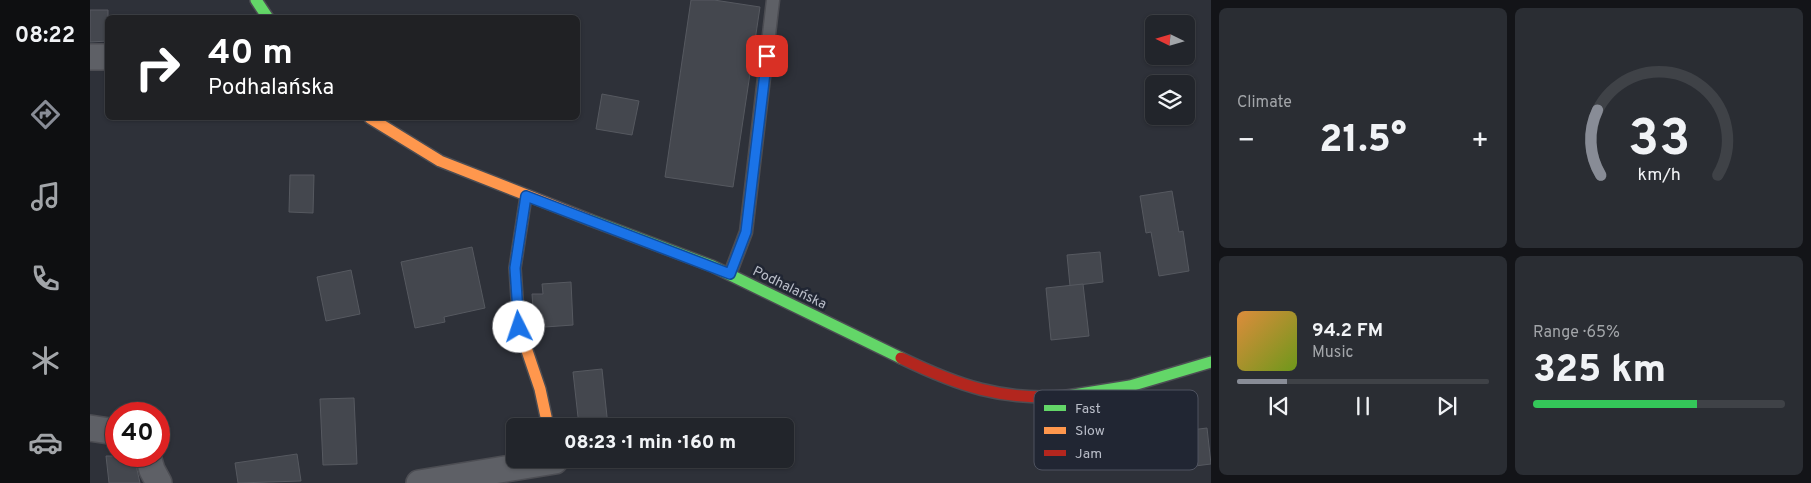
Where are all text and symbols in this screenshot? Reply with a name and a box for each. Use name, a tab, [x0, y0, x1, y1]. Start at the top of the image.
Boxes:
north arrow	[1145, 15, 1195, 65]
map controls	[1145, 15, 1195, 125]
text: 08:22	[15, 23, 75, 50]
text: 40 m	[208, 32, 293, 76]
icon: right	[125, 35, 190, 100]
pin	[746, 35, 788, 77]
icon: arrive	[753, 42, 781, 70]
text: Podhalańska	[208, 75, 334, 102]
button: layers	[1145, 75, 1195, 125]
text: Climate	[1237, 93, 1292, 113]
icon: directions	[28, 97, 63, 132]
text: 33	[1628, 108, 1690, 174]
text: 21.5°	[1319, 117, 1407, 166]
text: −	[1237, 124, 1255, 160]
text: +	[1471, 124, 1489, 160]
text: km/h	[1637, 164, 1681, 187]
icon: music	[28, 179, 63, 214]
icon: phone	[28, 261, 63, 296]
street label: Podhalańska	[750, 263, 829, 314]
position arrow	[492, 300, 544, 352]
text: 94.2 FM	[1312, 319, 1383, 343]
text: Range · 65%	[1533, 323, 1620, 343]
icon: climate	[28, 343, 63, 378]
text: Music	[1312, 343, 1353, 363]
text: 325 km	[1533, 347, 1666, 396]
legend	[1034, 390, 1198, 470]
icon: previous	[1265, 392, 1293, 420]
icon: pause	[1349, 392, 1377, 420]
icon: next	[1433, 392, 1461, 420]
text: Fast	[1075, 401, 1101, 418]
speed limit sign: 40	[105, 402, 170, 467]
text: Slow	[1075, 423, 1105, 440]
icon: car	[28, 425, 63, 460]
text: 08:23 · 1 min · 160 m	[564, 431, 736, 455]
text: Jam	[1075, 446, 1102, 463]

